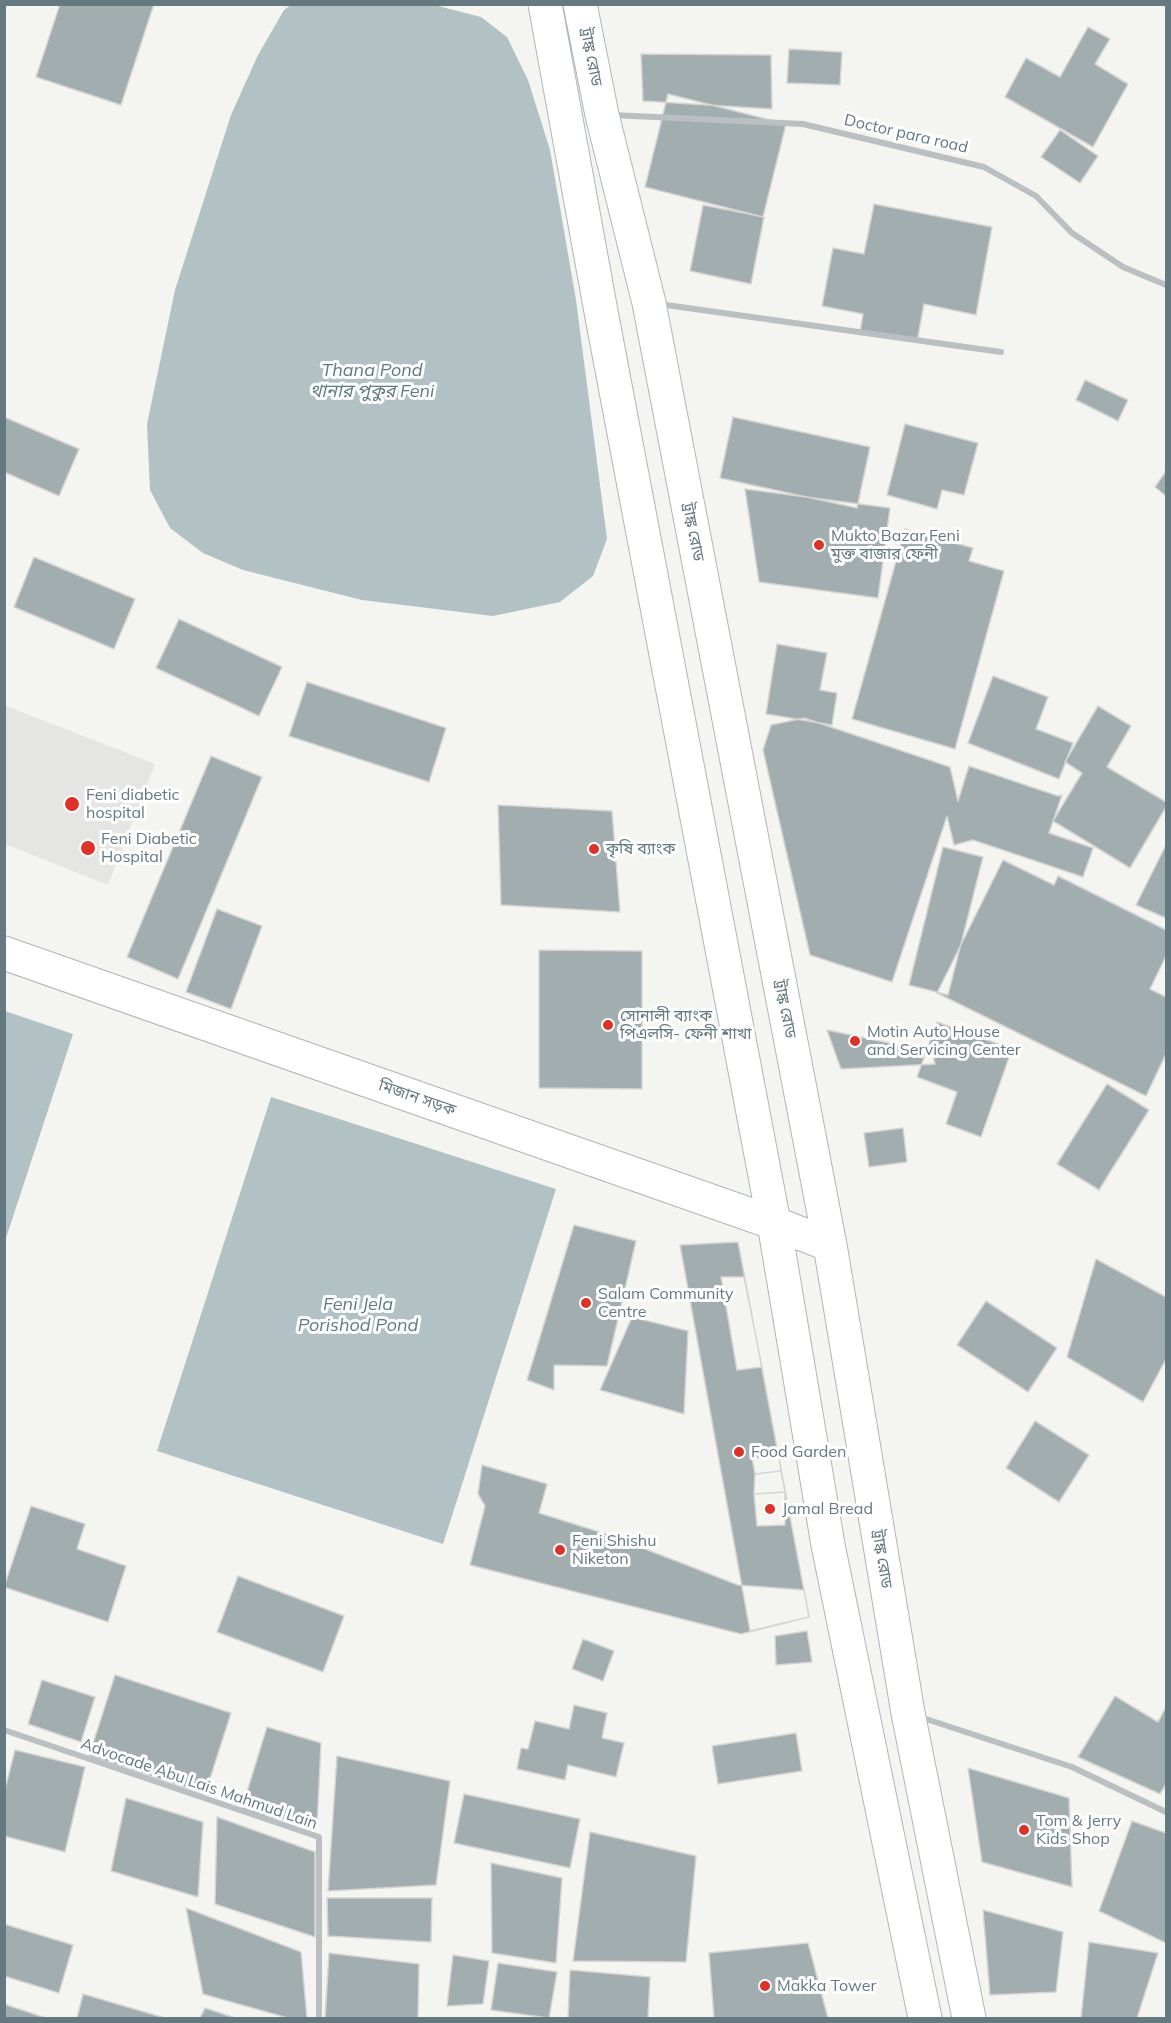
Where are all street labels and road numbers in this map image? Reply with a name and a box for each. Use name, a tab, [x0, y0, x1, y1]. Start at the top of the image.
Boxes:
street label: ট্রাঙ্ক রোড	[576, 26, 606, 88]
street label: Doctor para road	[842, 110, 970, 158]
street label: ট্রাঙ্ক রোড	[678, 501, 708, 563]
street label: ট্রাঙ্ক রোড	[770, 978, 800, 1040]
street label: মিজান সড়ক	[376, 1076, 458, 1120]
street label: ট্রাঙ্ক রোড	[868, 1528, 896, 1590]
street label: Advocade Abu Lais Mahmud Lain	[78, 1734, 320, 1834]

